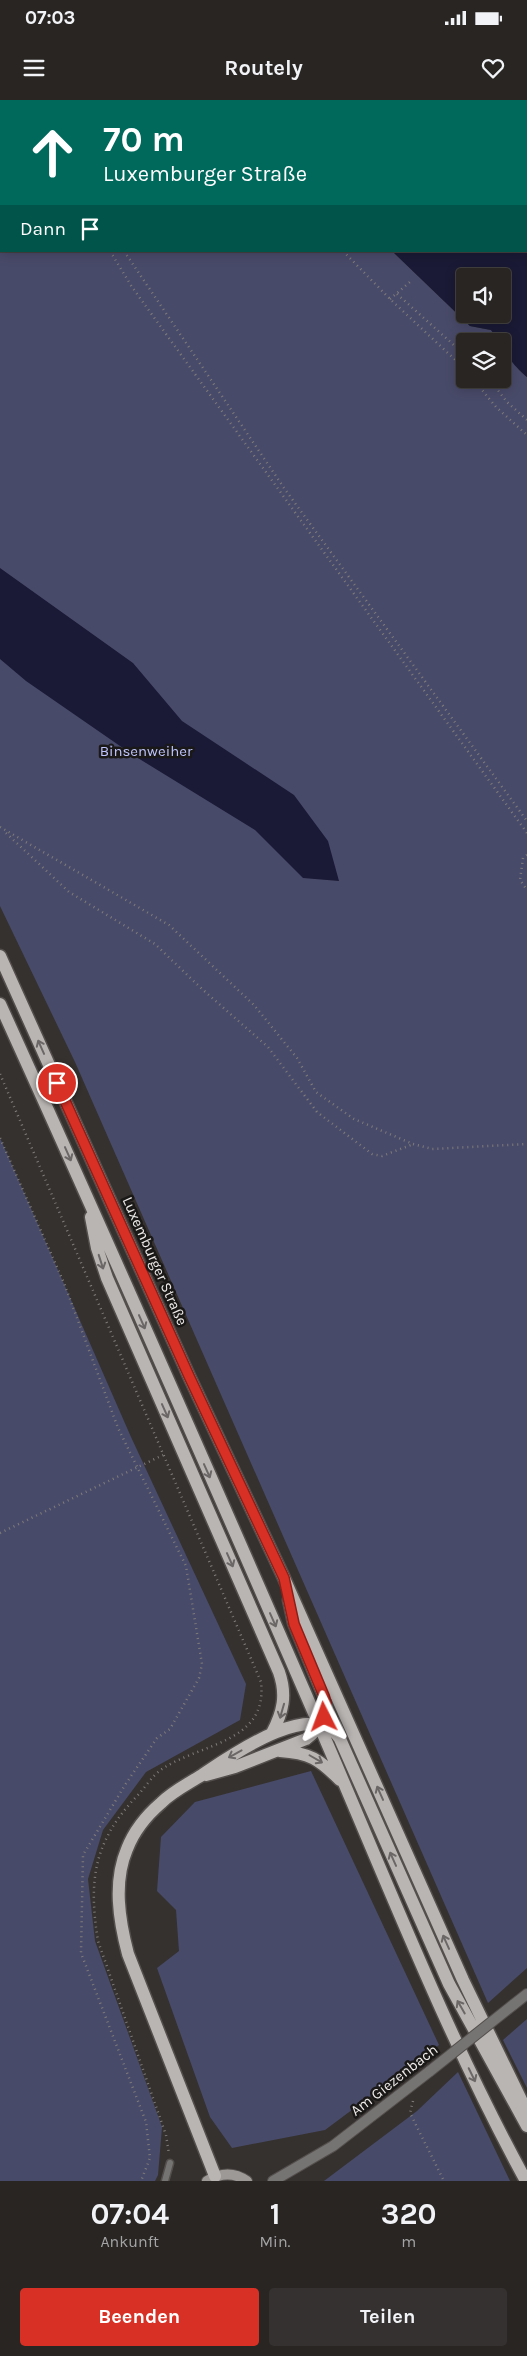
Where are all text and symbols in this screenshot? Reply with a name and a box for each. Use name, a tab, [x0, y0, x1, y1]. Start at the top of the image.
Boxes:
text: 07:03	[25, 7, 75, 29]
icon: menu	[20, 54, 48, 82]
icon: heart	[479, 54, 507, 82]
text: Routely	[224, 55, 303, 81]
text: 70 m	[103, 119, 185, 160]
icon: ahead	[20, 120, 85, 185]
text: Luxemburger Straße	[103, 161, 307, 187]
icon: arrive	[76, 215, 104, 243]
text: Dann	[20, 218, 66, 240]
map controls	[456, 268, 511, 388]
button: sound	[456, 268, 511, 323]
button: layers	[456, 333, 511, 388]
park label: Binsenweiher	[100, 742, 193, 760]
one-way arrow	[35, 1040, 45, 1055]
pin	[36, 1062, 78, 1104]
icon: arrive	[43, 1069, 71, 1097]
one-way arrow	[63, 1146, 73, 1161]
street label: Luxemburger Straße	[118, 1194, 192, 1328]
one-way arrow	[97, 1254, 107, 1270]
one-way arrow	[137, 1314, 147, 1329]
one-way arrow	[160, 1403, 170, 1418]
one-way arrow	[203, 1463, 212, 1478]
one-way arrow	[226, 1552, 236, 1567]
one-way arrow	[268, 1612, 278, 1627]
position arrow	[297, 1690, 349, 1742]
one-way arrow	[276, 1703, 286, 1719]
one-way arrow	[229, 1749, 243, 1759]
one-way arrow	[309, 1755, 323, 1765]
one-way arrow	[375, 1786, 385, 1801]
one-way arrow	[388, 1852, 398, 1867]
one-way arrow	[441, 1935, 451, 1950]
one-way arrow	[455, 2000, 465, 2015]
street label: Am Giezenbach	[347, 2040, 441, 2120]
one-way arrow	[468, 2067, 477, 2082]
text: 07:04	[90, 2196, 169, 2232]
text: 1	[270, 2196, 280, 2232]
text: 320	[381, 2196, 437, 2232]
text: Ankunft	[100, 2232, 159, 2251]
text: Min.	[260, 2232, 290, 2251]
text: m	[401, 2232, 416, 2251]
button: Beenden	[20, 2288, 259, 2346]
button: Teilen	[269, 2288, 507, 2346]

